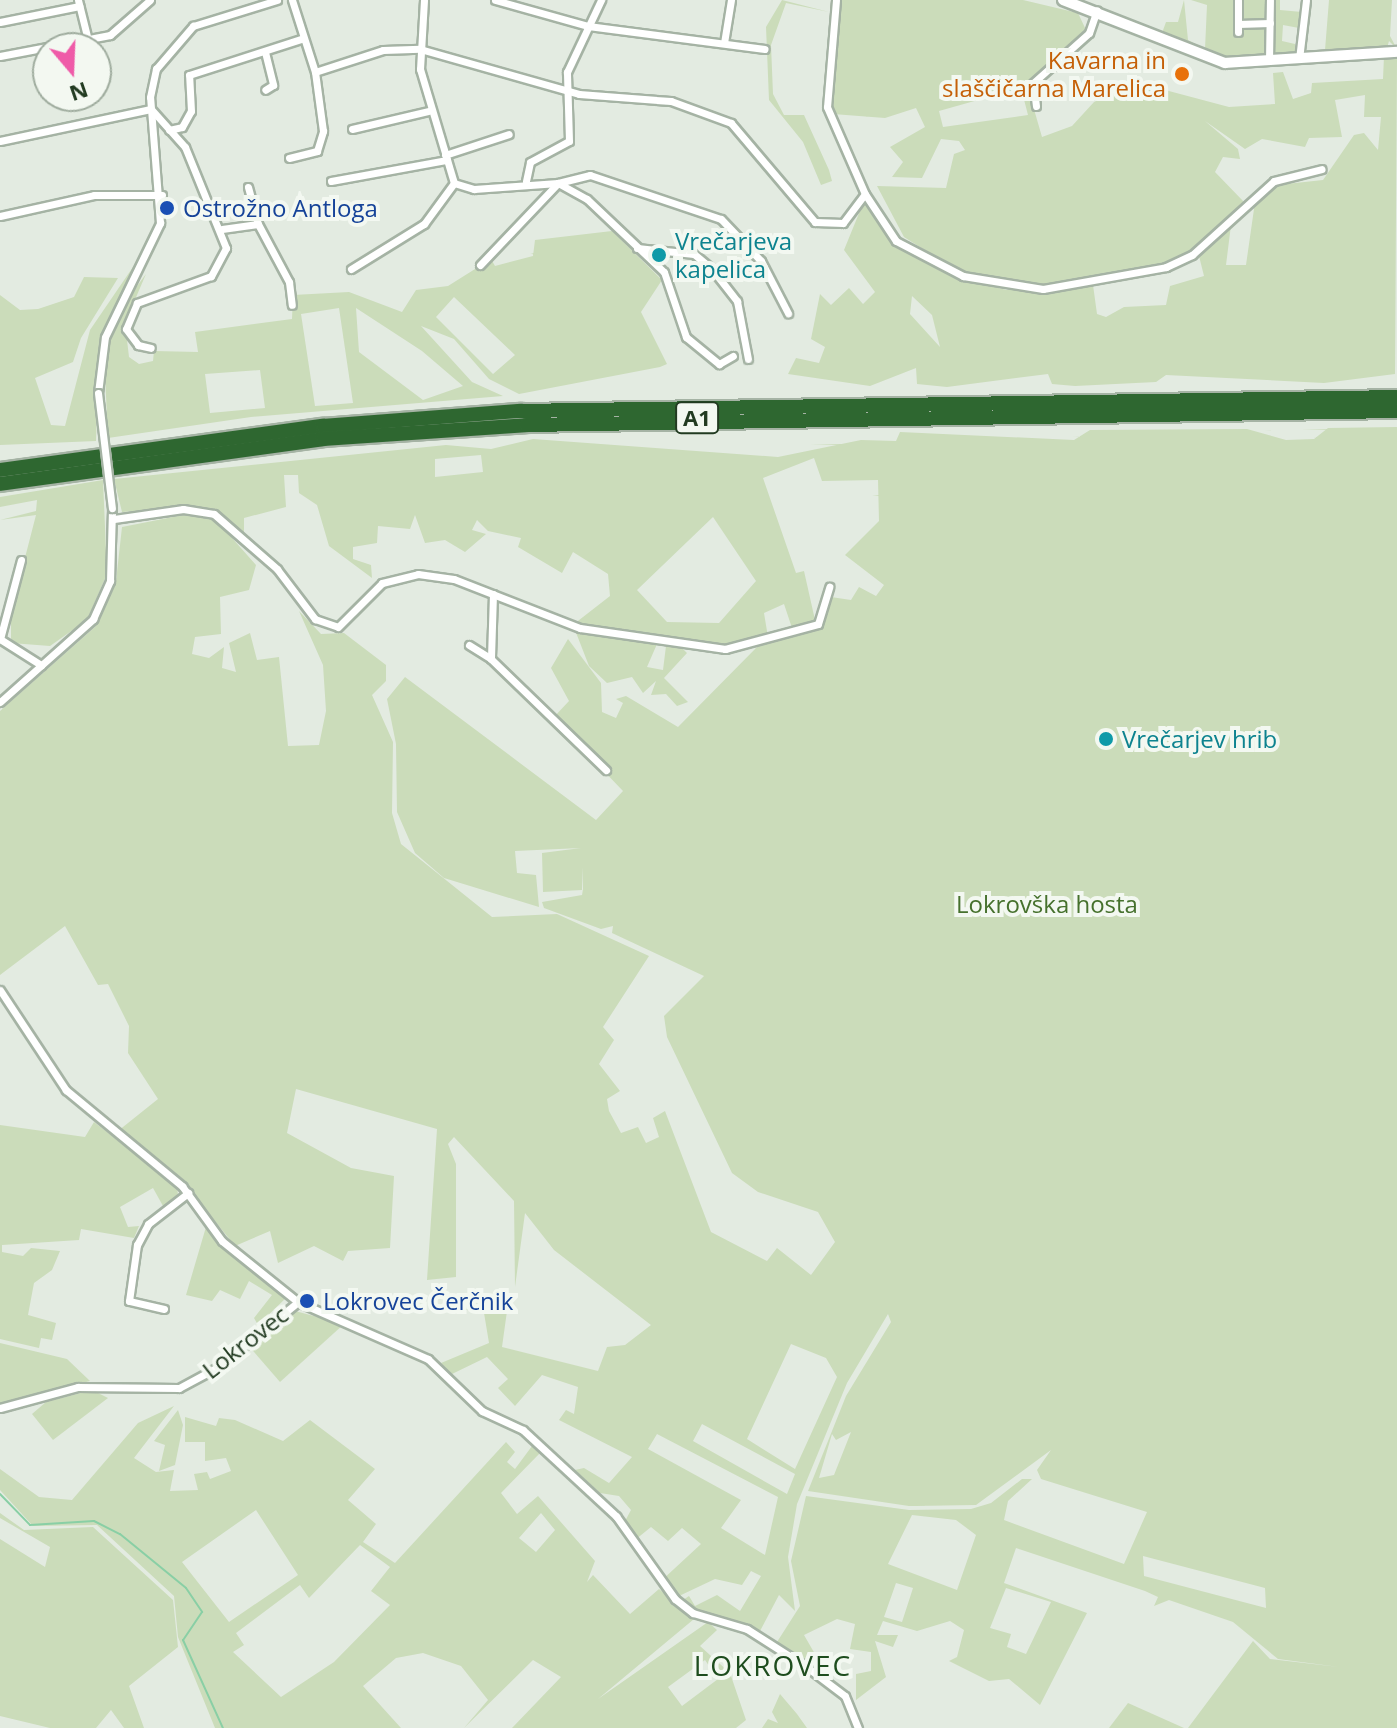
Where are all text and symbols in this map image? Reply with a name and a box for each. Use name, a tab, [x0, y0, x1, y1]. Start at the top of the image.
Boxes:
north arrow	[32, 32, 112, 112]
place label: Kavarna in slaščičarna Marelica	[942, 46, 1166, 102]
marker: Kavarna in slaščičarna Marelica	[1173, 65, 1191, 83]
text: N	[66, 76, 93, 110]
place label: Ostrožno Antloga	[183, 194, 378, 222]
marker: Ostrožno Antloga	[158, 199, 176, 217]
place label: Vrečarjeva kapelica	[675, 227, 792, 283]
marker: Vrečarjeva kapelica	[650, 246, 668, 264]
road number: A1	[675, 400, 719, 436]
place label: Vrečarjev hrib	[1122, 725, 1277, 753]
marker: Vrečarjev hrib	[1097, 730, 1115, 748]
park label: Lokrovška hosta	[956, 890, 1138, 918]
place label: Lokrovec Čerčnik	[323, 1287, 513, 1315]
marker: Lokrovec Čerčnik	[298, 1292, 316, 1310]
street label: Lokrovec	[196, 1300, 294, 1384]
district label: LOKROVEC	[694, 1648, 852, 1682]

